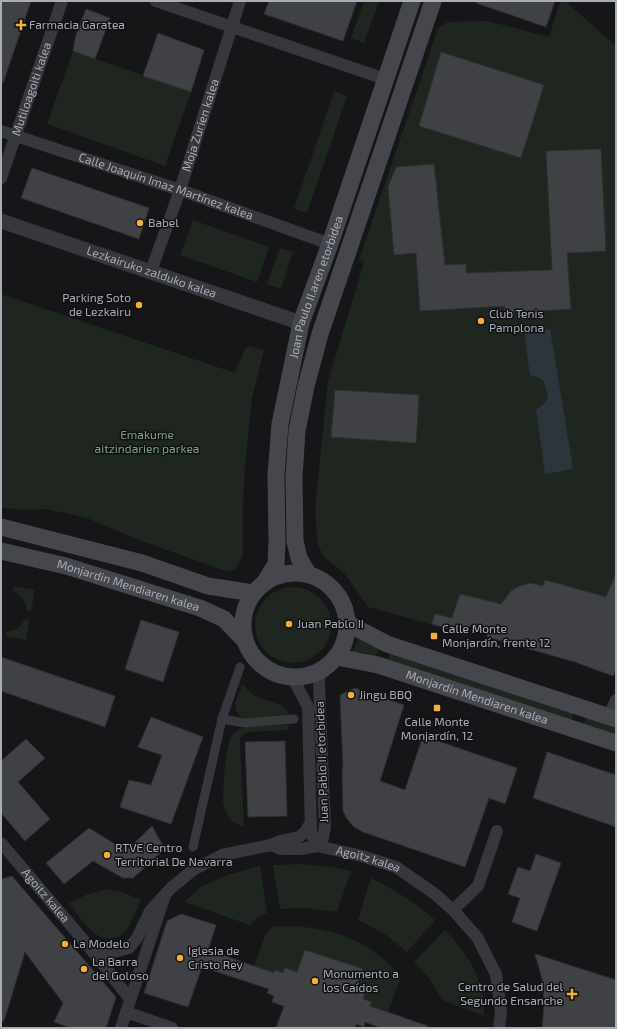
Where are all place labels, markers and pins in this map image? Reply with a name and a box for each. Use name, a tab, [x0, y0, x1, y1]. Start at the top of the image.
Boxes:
place label: Farmacia Garatea	[29, 17, 125, 31]
marker: Farmacia Garatea	[16, 20, 26, 30]
place label: Babel	[148, 215, 179, 229]
marker: Babel	[135, 218, 145, 228]
place label: Parking Soto de Lezkairu	[62, 290, 131, 318]
marker: Parking Soto de Lezkairu	[134, 300, 144, 310]
place label: Club Tenis Pamplona	[489, 306, 544, 334]
marker: Club Tenis Pamplona	[476, 316, 486, 326]
place label: Juan Pablo II	[297, 616, 364, 630]
marker: Juan Pablo II	[284, 619, 294, 629]
place label: Calle Monte Monjardín, frente 12	[442, 621, 551, 650]
marker: Calle Monte Monjardín, frente 12	[429, 631, 439, 641]
place label: Jingu BBQ	[359, 687, 412, 702]
marker: Jingu BBQ	[346, 690, 356, 700]
marker: Calle Monte Monjardín, 12	[432, 703, 442, 713]
place label: Calle Monte Monjardín, 12	[401, 714, 473, 743]
place label: RTVE Centro Territorial De Navarra	[115, 840, 233, 868]
marker: RTVE Centro Territorial De Navarra	[102, 850, 112, 860]
place label: La Modelo	[73, 936, 130, 950]
marker: La Modelo	[60, 939, 70, 949]
place label: Iglesia de Cristo Rey	[188, 943, 244, 971]
marker: Iglesia de Cristo Rey	[175, 953, 185, 963]
place label: La Barra del Goloso	[92, 954, 149, 982]
marker: La Barra del Goloso	[79, 964, 89, 974]
place label: Monumento a los Caídos	[323, 966, 399, 994]
marker: Monumento a los Caídos	[310, 976, 320, 986]
place label: Centro de Salud del Segundo Ensanche	[458, 979, 563, 1007]
marker: Centro de Salud del Segundo Ensanche	[566, 988, 578, 1000]

